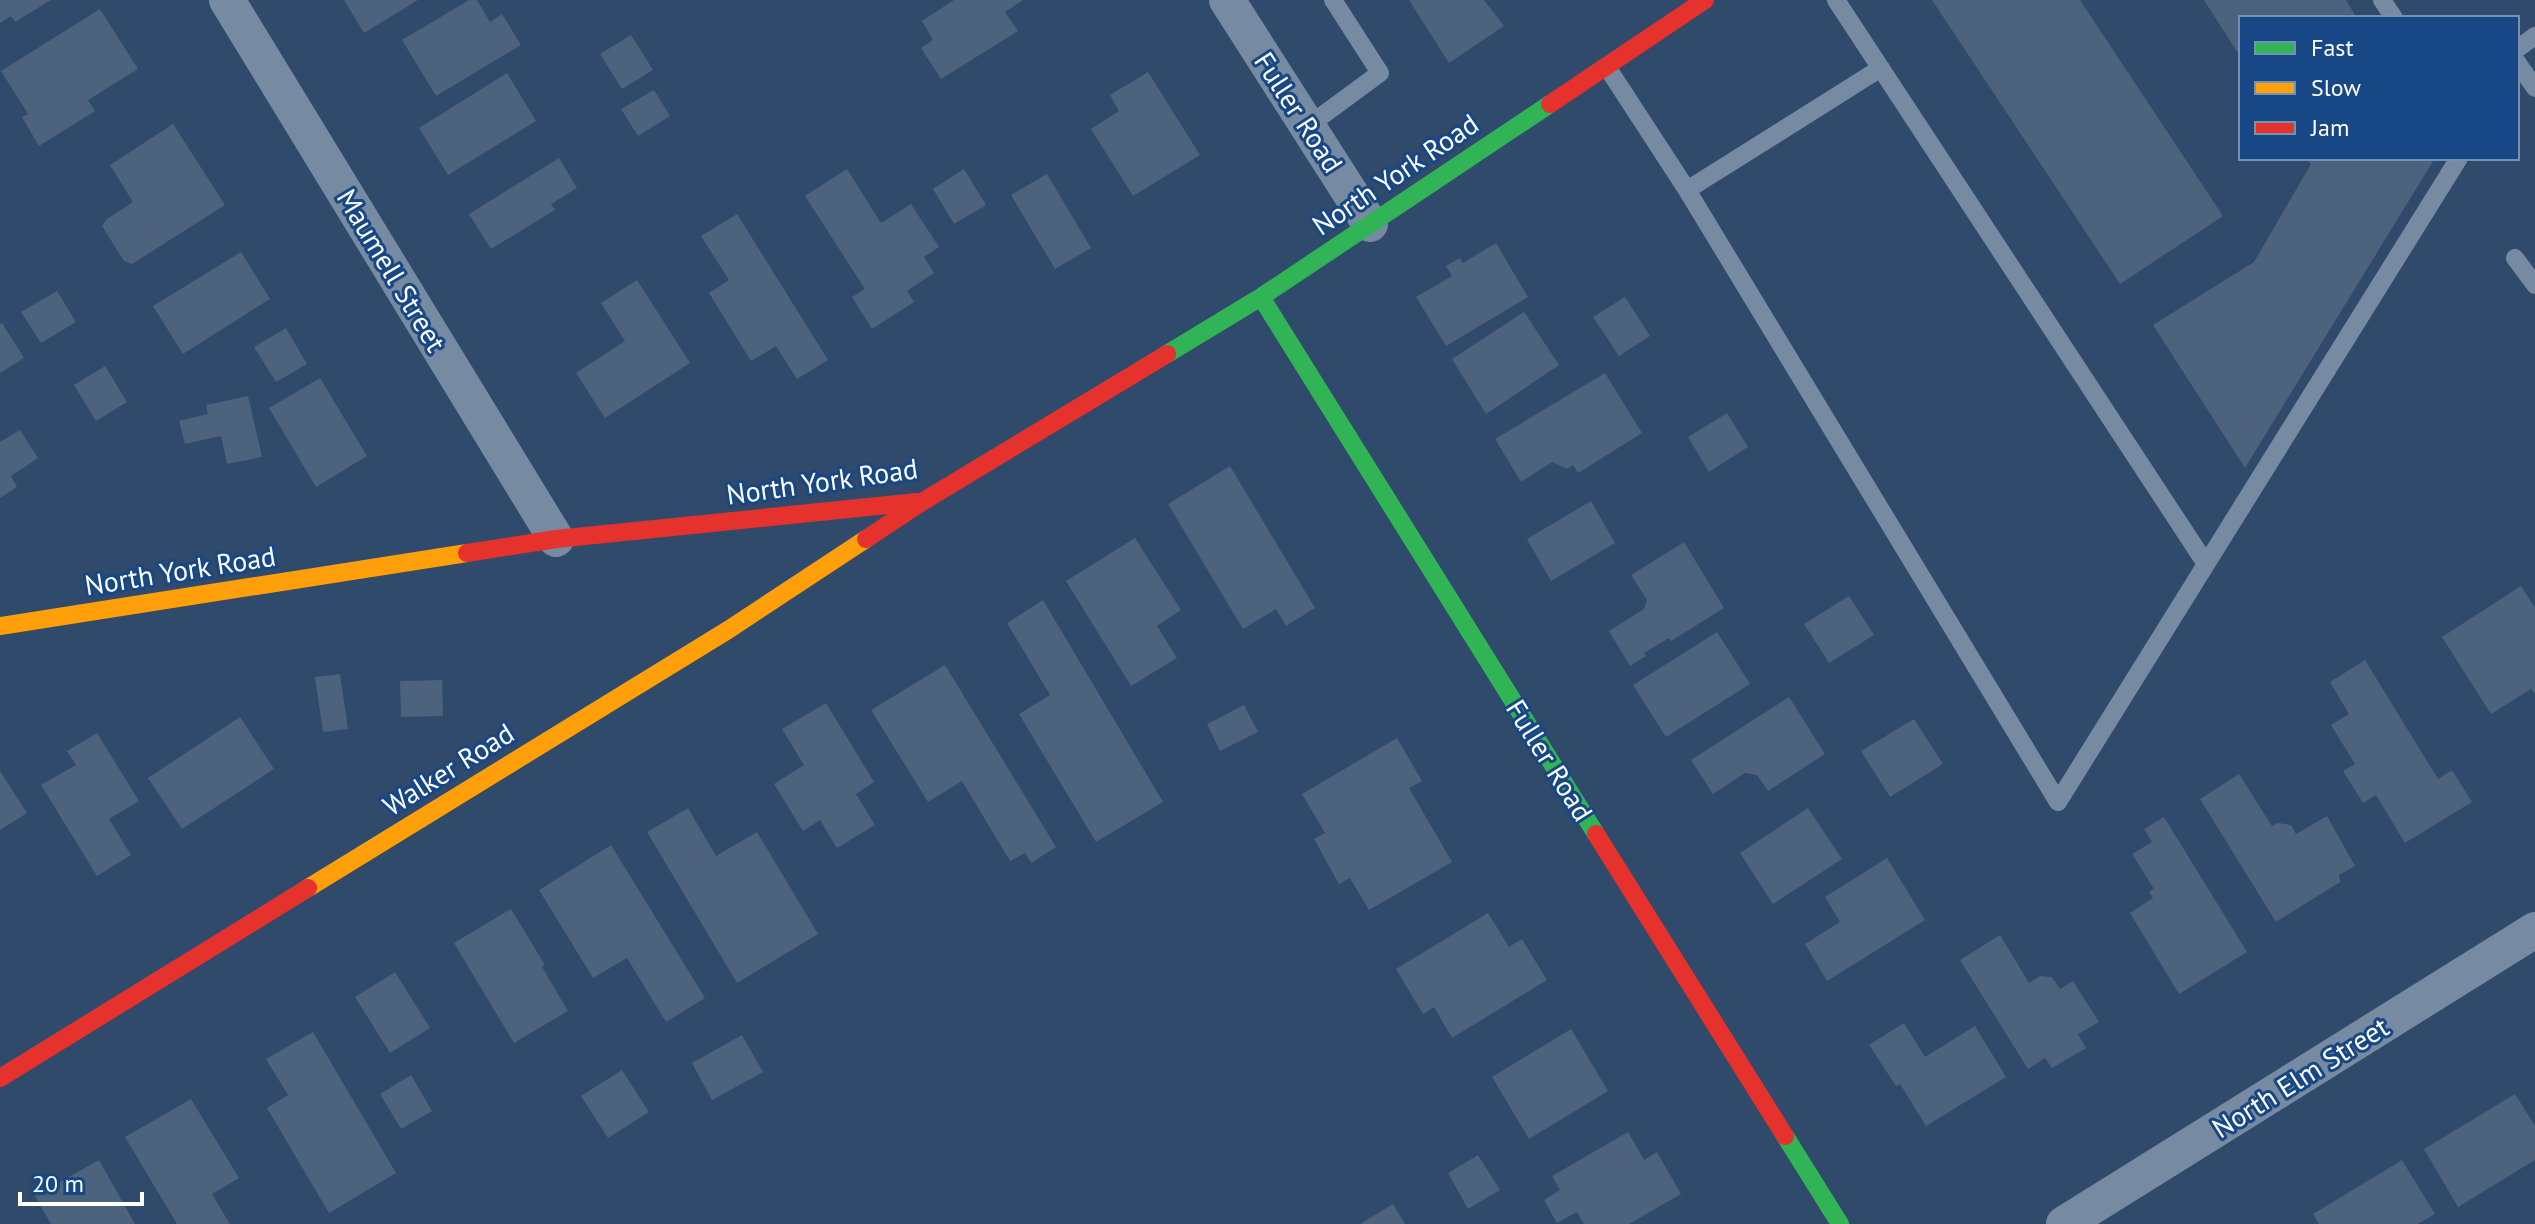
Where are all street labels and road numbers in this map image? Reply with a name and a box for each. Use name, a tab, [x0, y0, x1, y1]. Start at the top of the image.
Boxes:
street label: Fuller Road	[1246, 45, 1352, 179]
street label: North York Road	[1305, 105, 1485, 243]
street label: Maumell Street	[329, 182, 455, 359]
street label: North York Road	[724, 449, 920, 513]
street label: North York Road	[82, 537, 278, 603]
street label: Fuller Road	[1498, 692, 1602, 828]
street label: Walker Road	[376, 714, 520, 824]
street label: North Elm Street	[2205, 1008, 2396, 1146]

